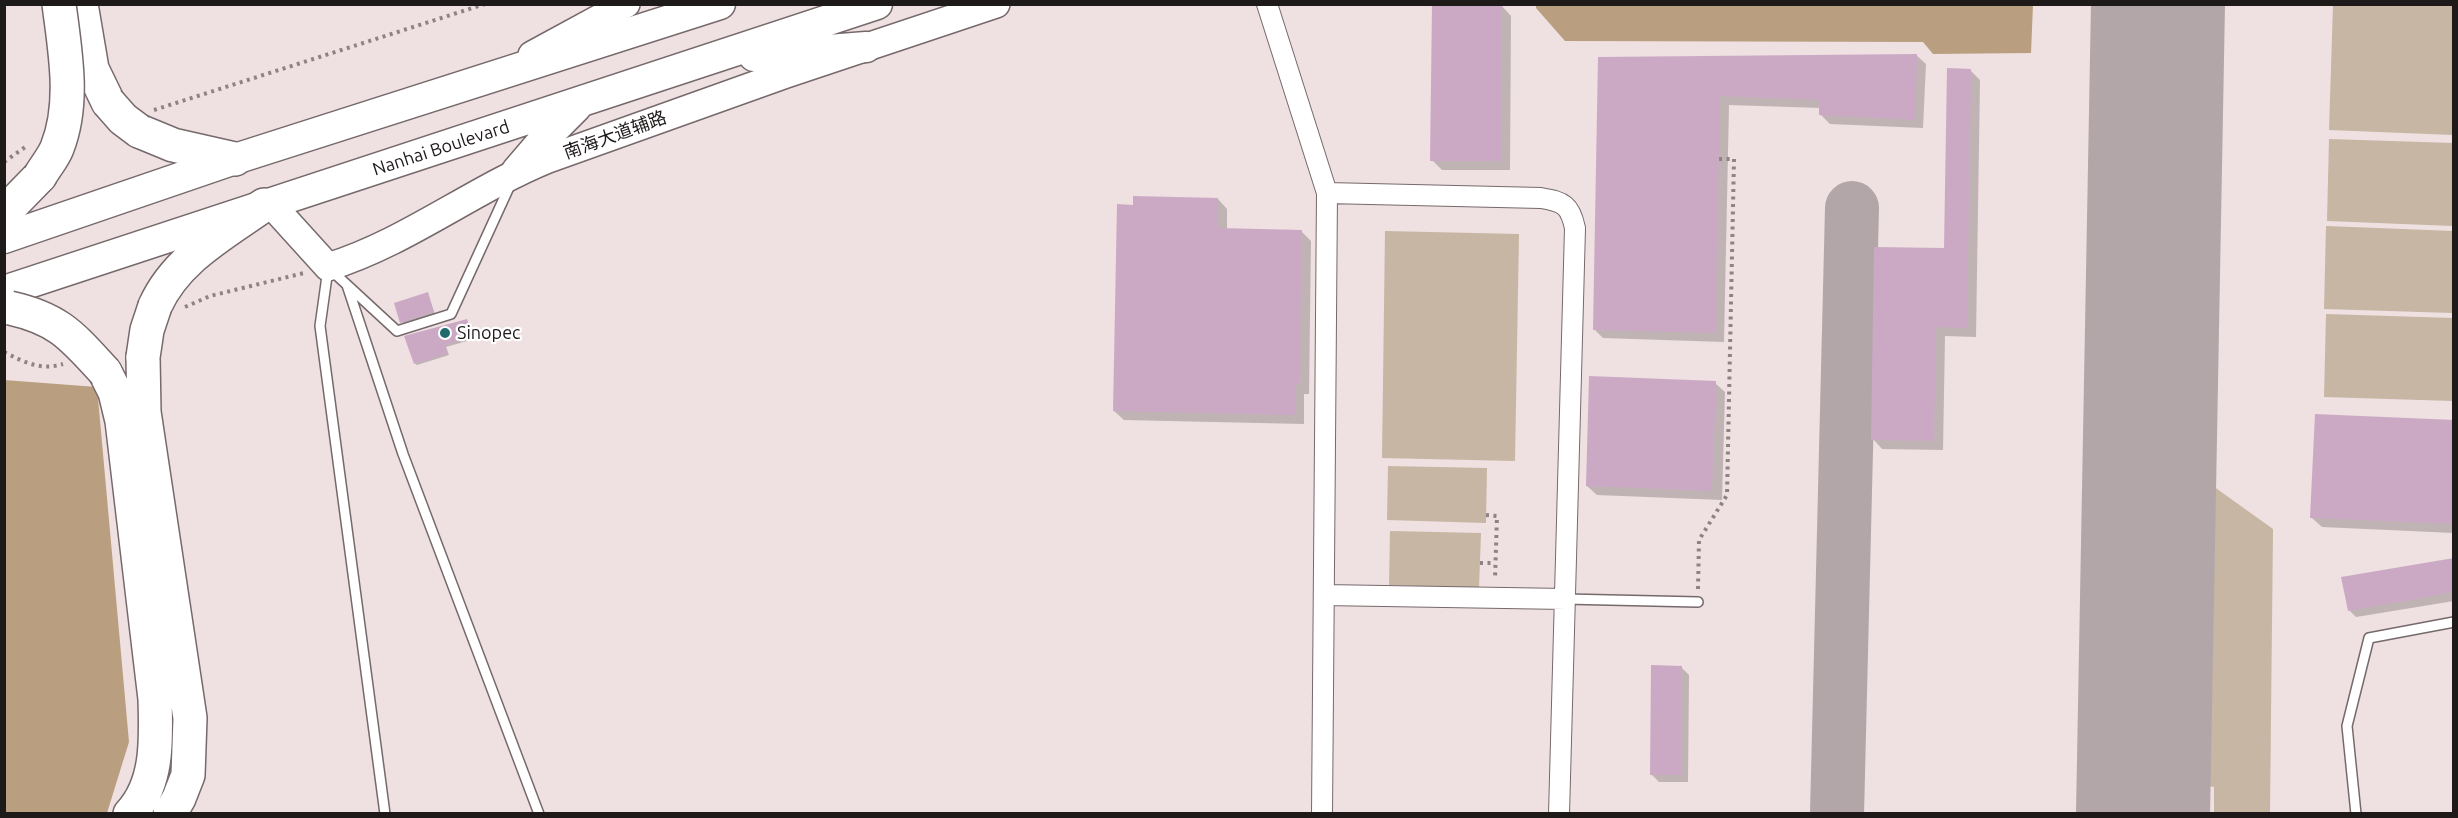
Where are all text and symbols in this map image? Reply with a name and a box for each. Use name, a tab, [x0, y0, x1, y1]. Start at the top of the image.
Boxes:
street label: 南海大道辅路	[561, 106, 669, 164]
street label: Nanhai Boulevard	[370, 116, 512, 180]
place label: Sinopec	[457, 322, 520, 344]
marker: Sinopec	[438, 326, 452, 340]

